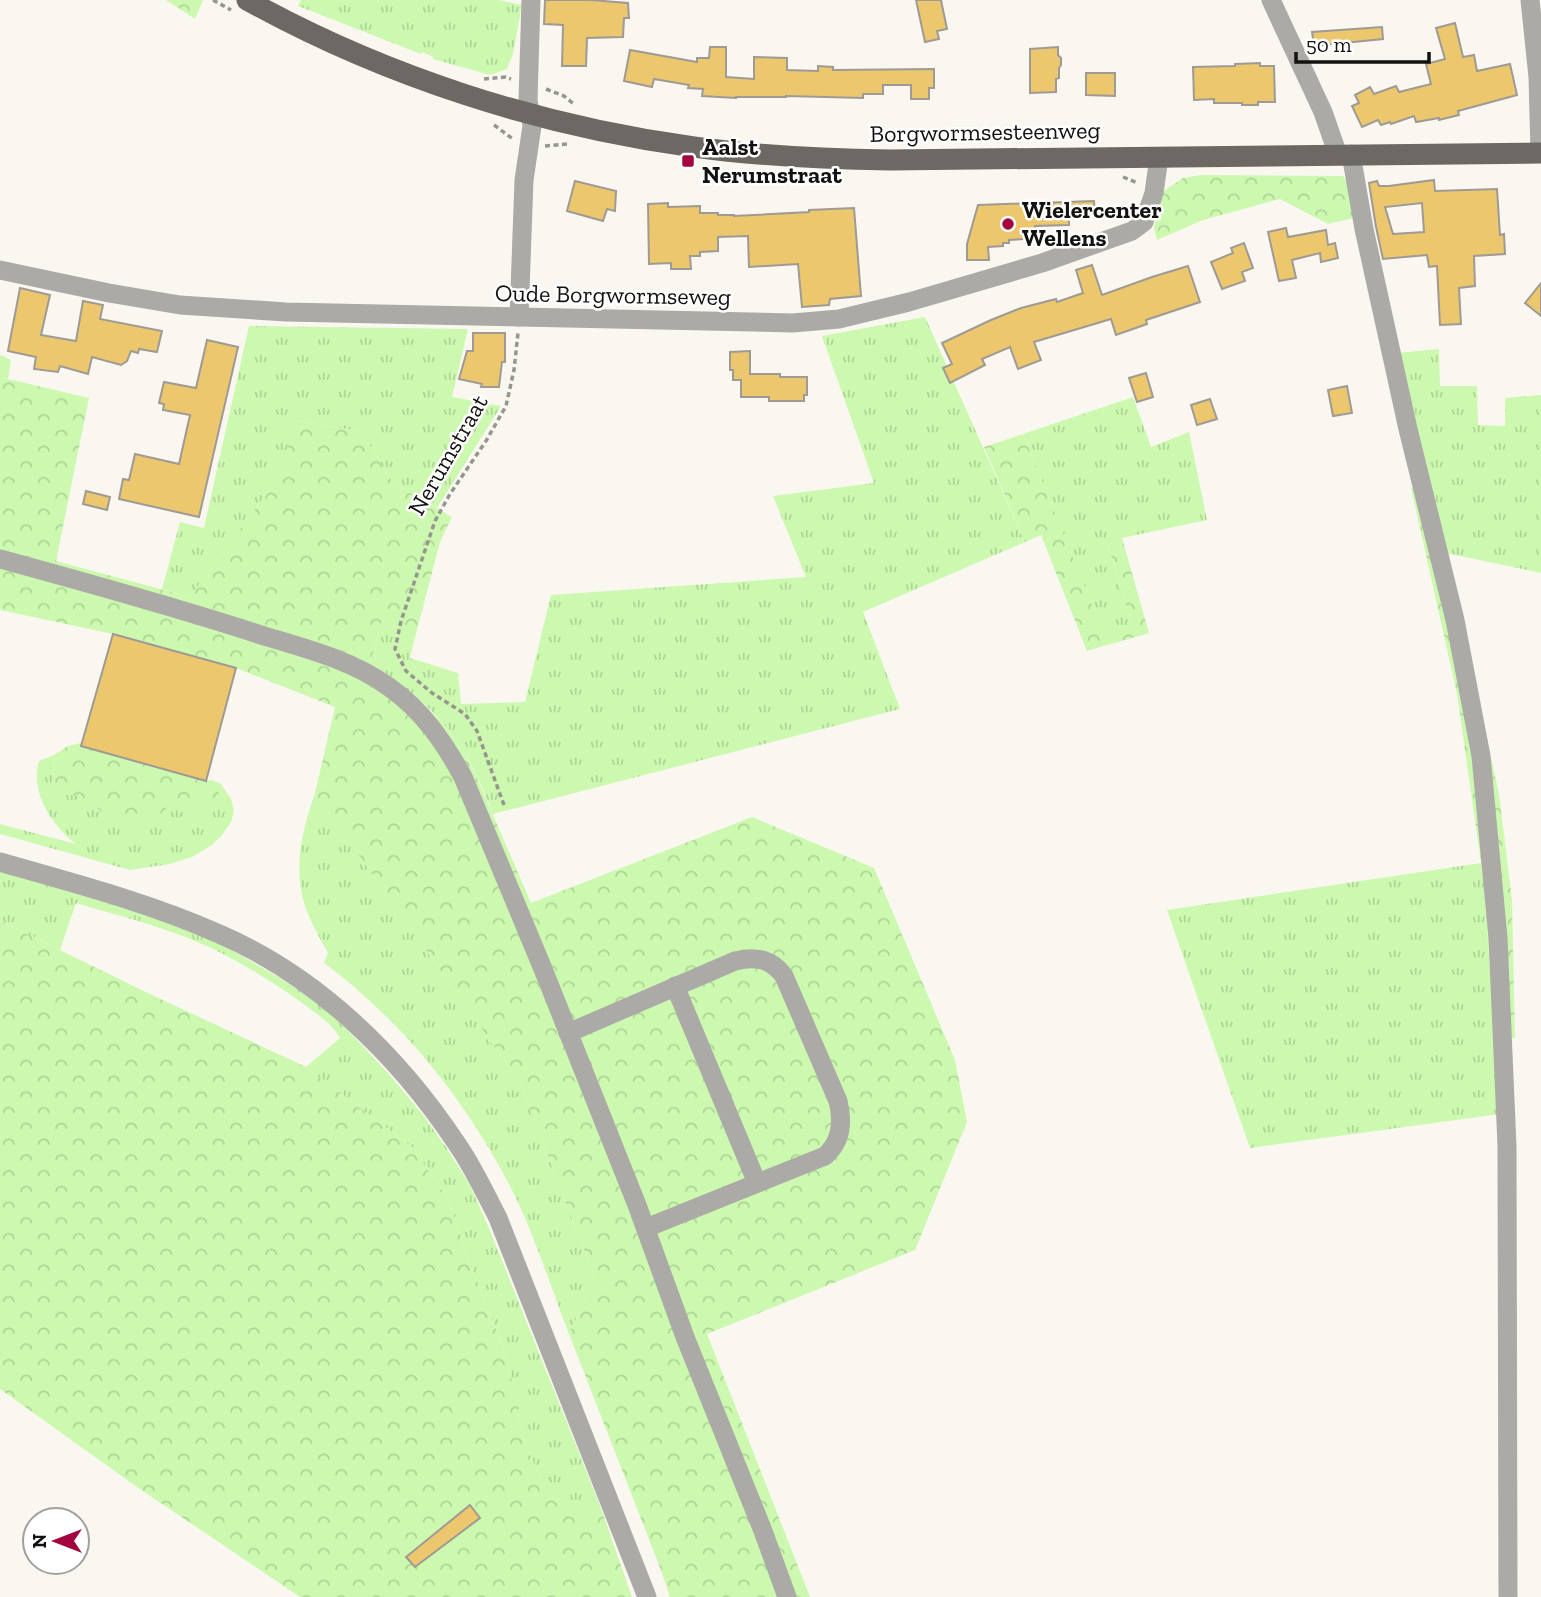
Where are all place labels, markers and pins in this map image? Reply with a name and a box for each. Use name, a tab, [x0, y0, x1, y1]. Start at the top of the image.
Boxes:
place label: Aalst Nerumstraat	[702, 132, 842, 189]
marker: Aalst Nerumstraat	[680, 153, 696, 169]
place label: Wielercenter Wellens	[1022, 195, 1162, 252]
marker: Wielercenter Wellens	[1000, 216, 1016, 232]

